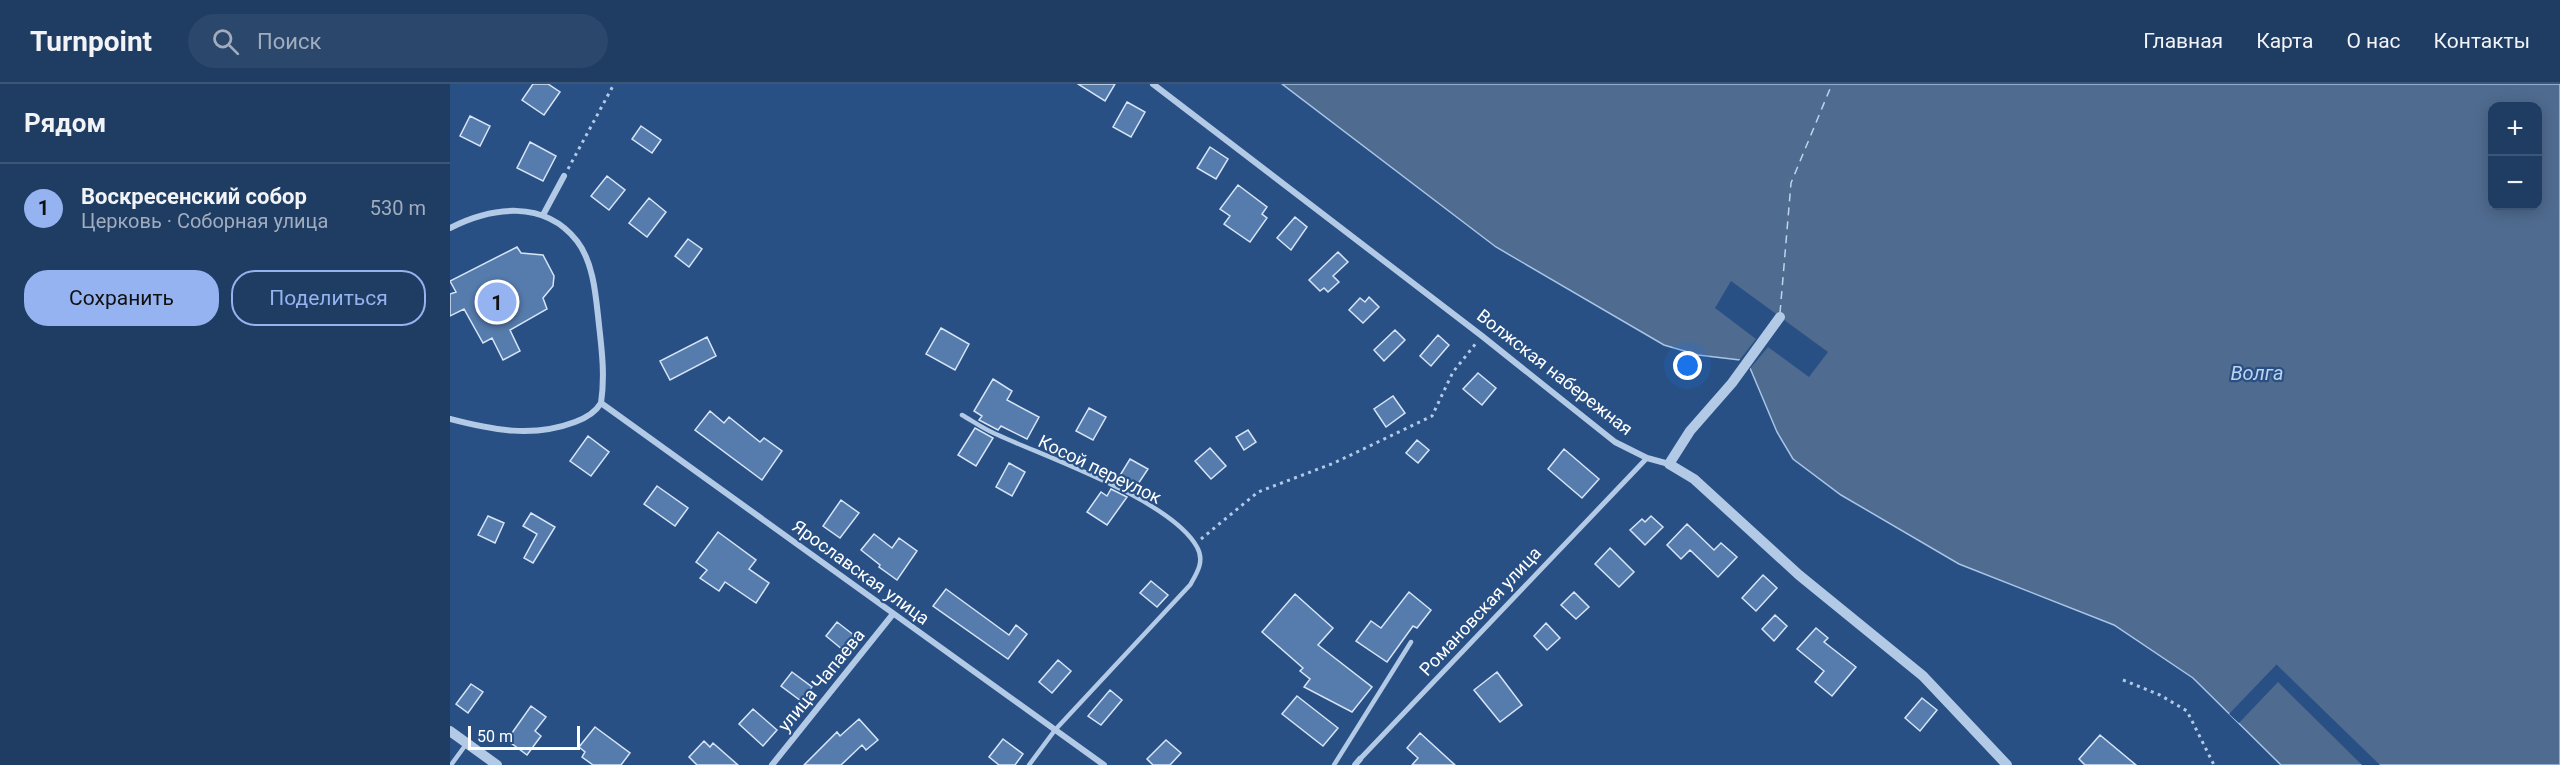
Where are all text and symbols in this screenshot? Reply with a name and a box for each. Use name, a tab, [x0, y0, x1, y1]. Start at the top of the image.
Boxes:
search box	[188, 14, 608, 68]
text: Turnpoint	[30, 25, 152, 58]
icon: search	[209, 25, 242, 58]
text: Поиск	[257, 29, 321, 54]
text: Главная	[2143, 29, 2223, 53]
text: Карта	[2256, 29, 2313, 53]
text: О нас	[2346, 29, 2401, 53]
text: Контакты	[2434, 29, 2530, 53]
map controls	[2488, 102, 2542, 210]
button: +	[2488, 102, 2542, 156]
text: Рядом	[24, 108, 106, 138]
button: −	[2488, 156, 2542, 210]
text: Воскресенский собор	[81, 184, 307, 209]
text: 1	[38, 196, 49, 220]
text: 530 m	[370, 196, 426, 220]
text: Церковь · Соборная улица	[81, 209, 328, 233]
button: Сохранить	[24, 270, 219, 326]
button: Поделиться	[231, 270, 426, 326]
pin: 1	[478, 280, 516, 324]
street label: Волжская набережная	[1473, 305, 1637, 439]
your location	[1673, 351, 1702, 380]
water label: Волга	[2231, 361, 2283, 385]
street label: Косой переулок	[1035, 430, 1165, 508]
street label: Ярославская улица	[788, 515, 934, 629]
street label: Романовская улица	[1415, 542, 1545, 680]
street label: улица Чапаева	[773, 625, 869, 735]
scale bar	[468, 723, 580, 750]
text: 50 m	[477, 727, 513, 746]

